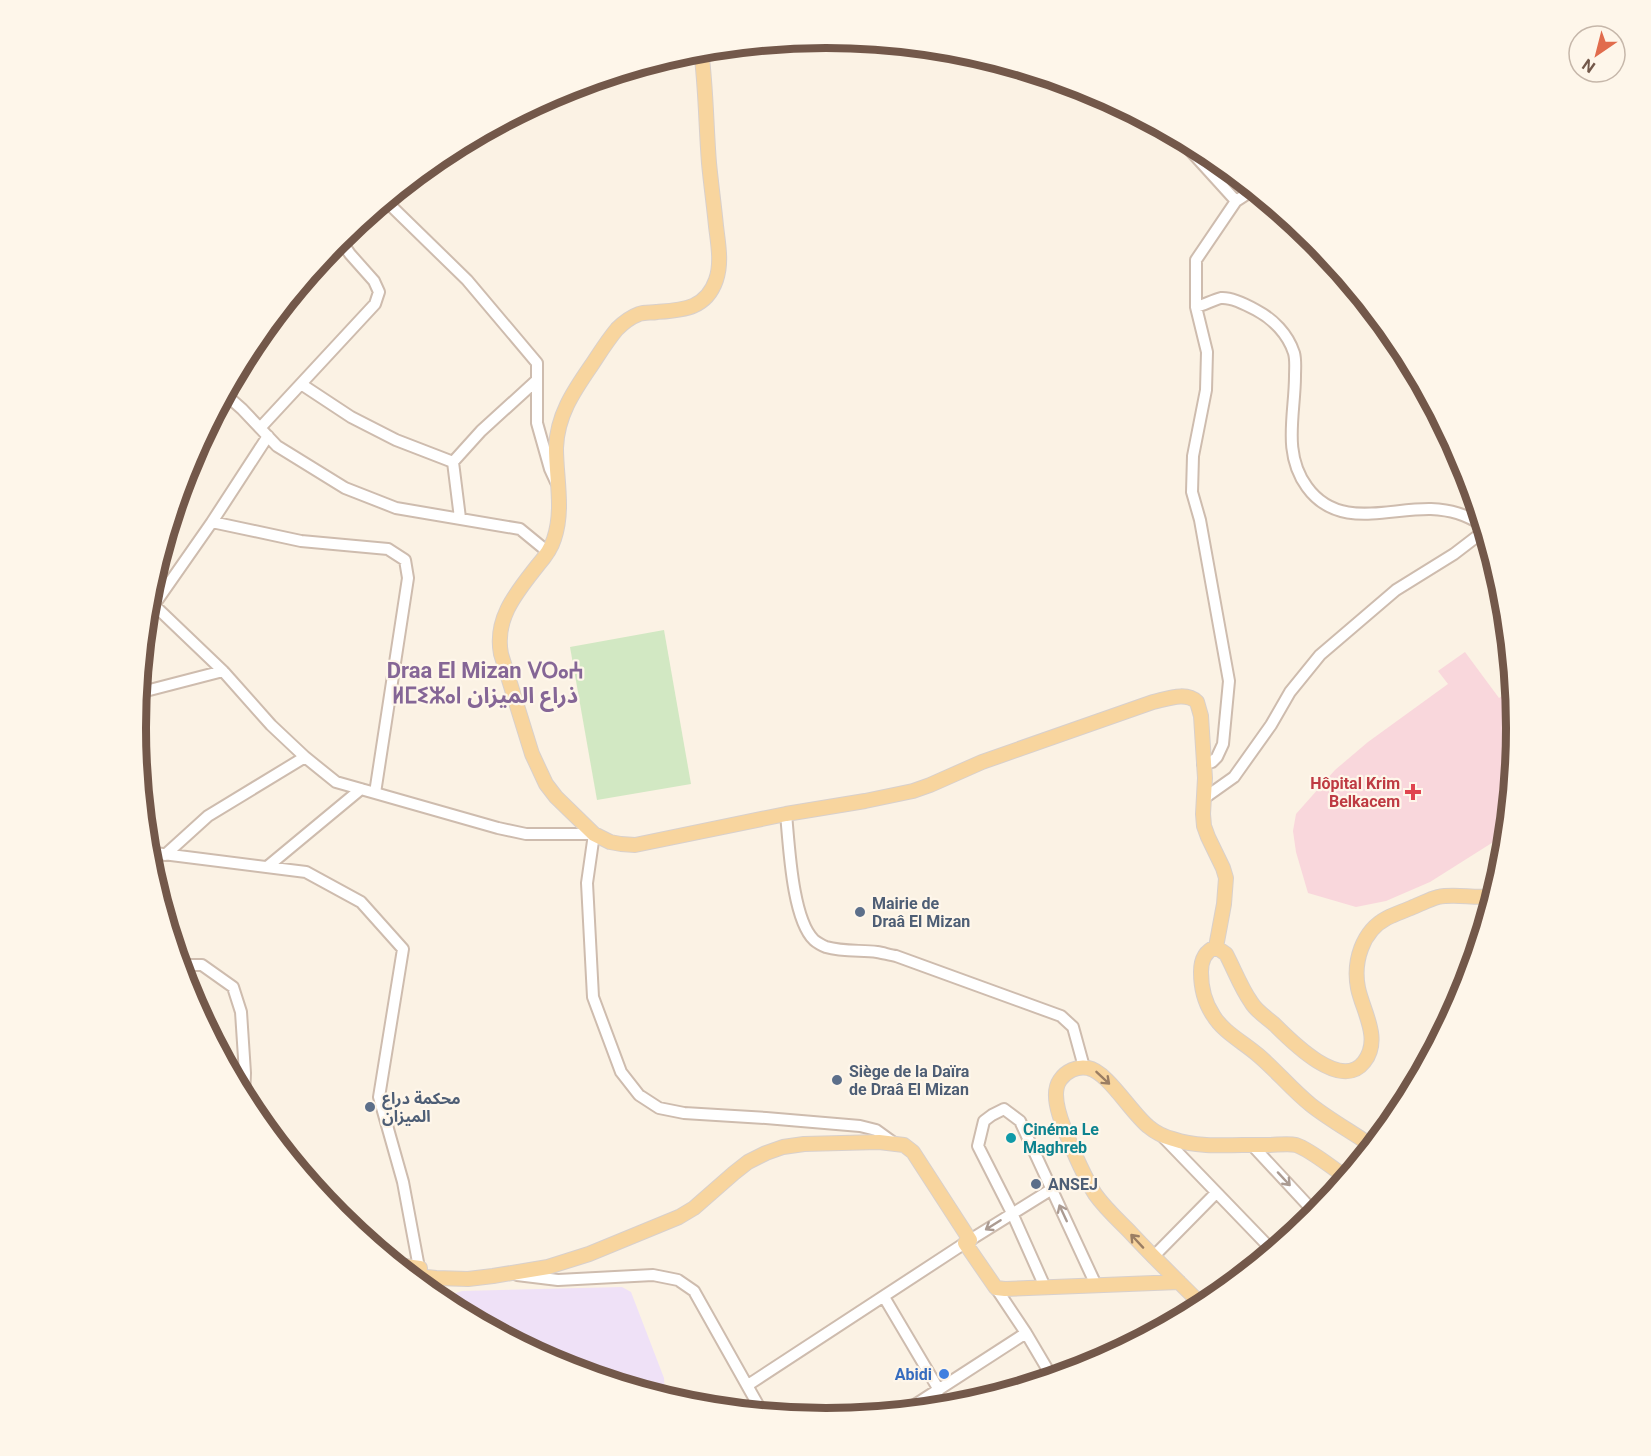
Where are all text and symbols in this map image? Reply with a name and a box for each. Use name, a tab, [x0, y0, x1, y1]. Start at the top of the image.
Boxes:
north arrow	[1567, 24, 1627, 84]
text: N	[1579, 55, 1599, 77]
district label: Draa El Mizan ⴸⵔⴰⵄ ⵍⵎⵉⵣⴰⵏ ذراع الميزان	[387, 658, 583, 712]
place label: Hôpital Krim Belkacem	[1310, 774, 1400, 811]
marker: Hôpital Krim Belkacem	[1404, 783, 1422, 801]
place label: Mairie de Draâ El Mizan	[872, 894, 970, 931]
marker: Mairie de Draâ El Mizan	[853, 905, 867, 919]
place label: Siège de la Daïra de Draâ El Mizan	[849, 1062, 970, 1099]
one-way arrow	[1095, 1070, 1110, 1084]
marker: Siège de la Daïra de Draâ El Mizan	[830, 1073, 844, 1087]
place label: محكمة دراع الميزان	[382, 1089, 461, 1126]
marker: محكمة دراع الميزان	[363, 1100, 377, 1114]
place label: Cinéma Le Maghreb	[1023, 1120, 1099, 1157]
marker: Cinéma Le Maghreb	[1004, 1131, 1018, 1145]
one-way arrow	[1276, 1171, 1290, 1186]
place label: ANSEJ	[1048, 1175, 1098, 1194]
marker: ANSEJ	[1029, 1177, 1043, 1191]
one-way arrow	[1057, 1205, 1068, 1223]
one-way arrow	[985, 1220, 1002, 1232]
one-way arrow	[1130, 1233, 1145, 1248]
place label: Abidi	[895, 1365, 932, 1384]
marker: Abidi	[937, 1367, 951, 1381]

